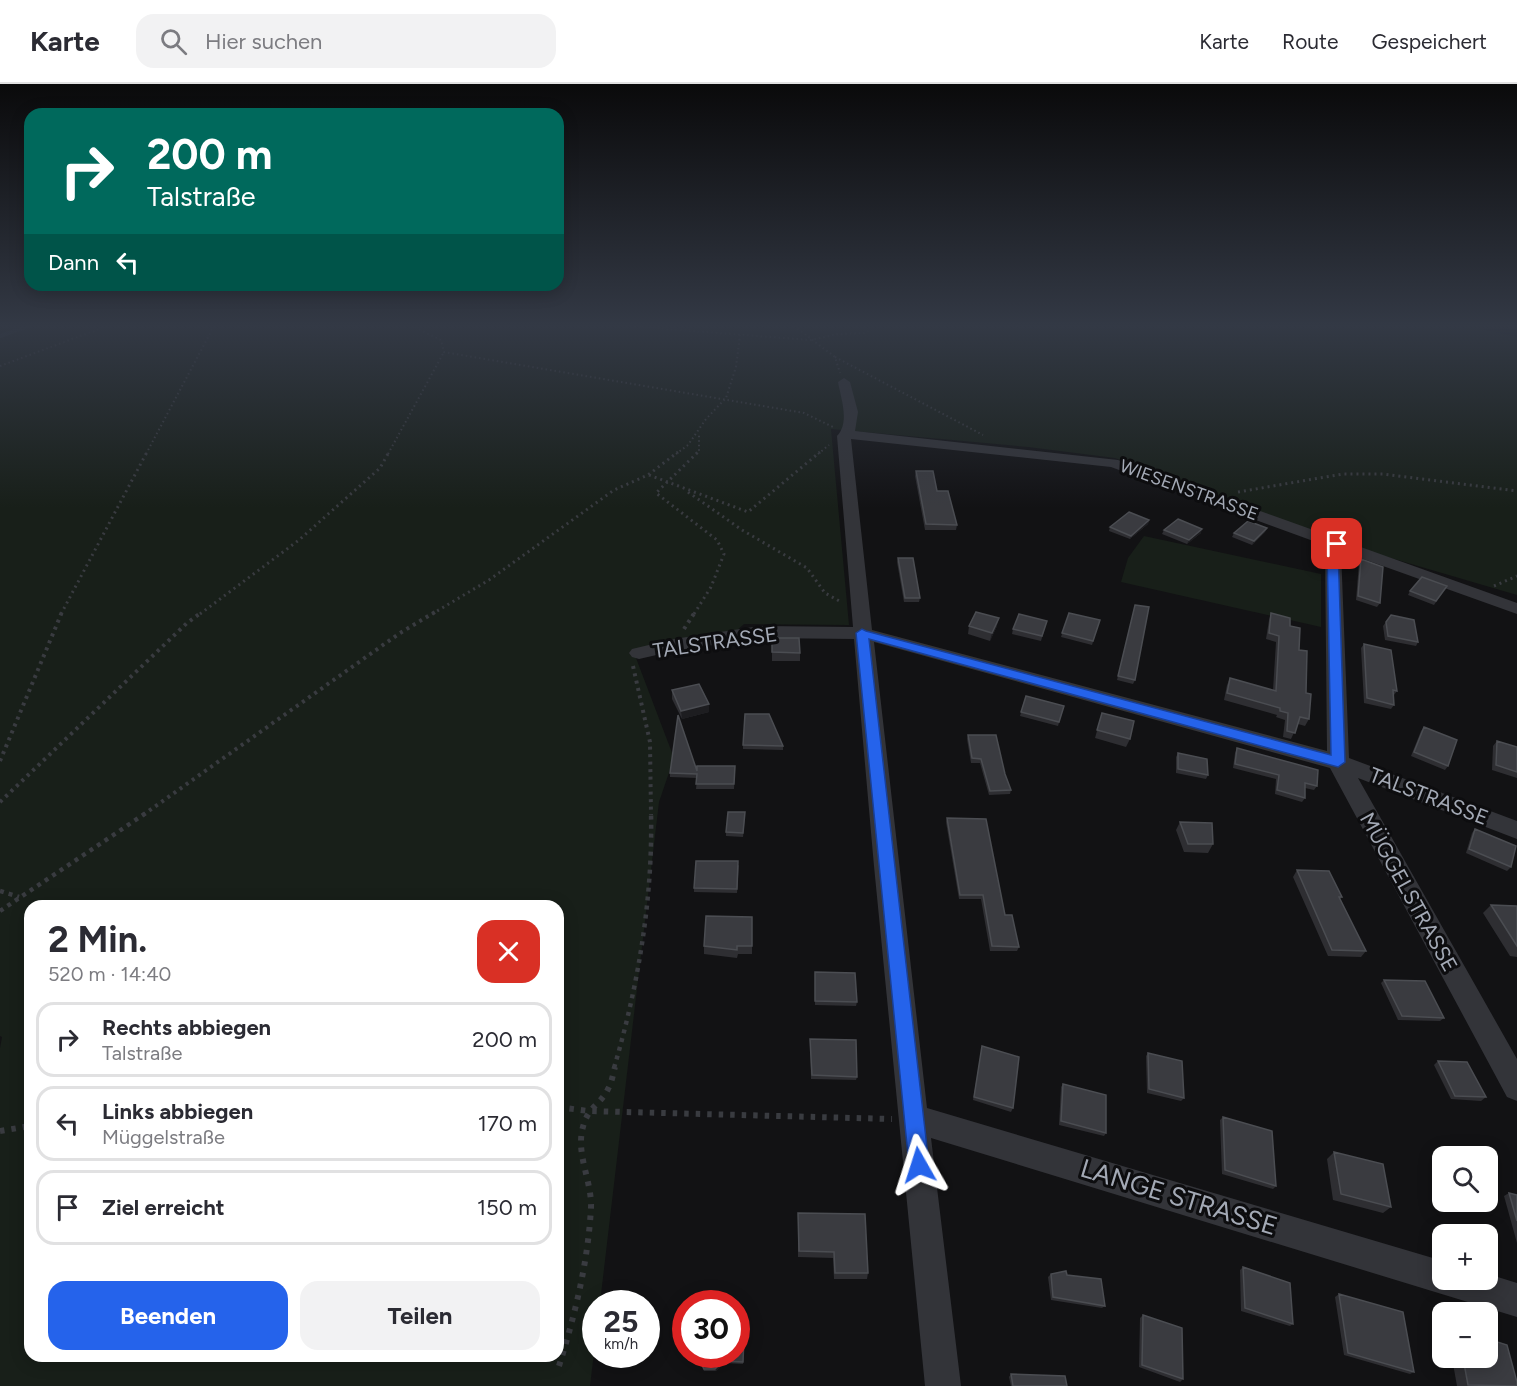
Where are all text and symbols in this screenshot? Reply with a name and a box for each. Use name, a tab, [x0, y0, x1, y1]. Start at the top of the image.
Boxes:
search box	[136, 14, 556, 68]
text: Karte	[30, 24, 100, 58]
icon: search	[157, 25, 190, 58]
text: Hier suchen	[205, 28, 322, 55]
text: Karte	[1199, 29, 1249, 54]
text: Route	[1282, 29, 1338, 54]
text: Gespeichert	[1371, 29, 1487, 54]
text: 200 m	[147, 129, 272, 180]
icon: right	[48, 132, 126, 210]
text: Talstraße	[147, 180, 256, 213]
icon: left	[111, 246, 144, 279]
text: Dann	[48, 249, 99, 276]
street label: WIESENSTRASSE	[1117, 455, 1261, 525]
pin	[1311, 518, 1362, 569]
icon: arrive	[1320, 527, 1353, 560]
street label: TALSTRASSE	[651, 621, 779, 663]
street label: TALSTRASSE	[1366, 762, 1492, 830]
street label: MÜGGELSTRASSE	[1355, 808, 1463, 976]
text: 2 Min.	[48, 918, 147, 961]
button: close	[477, 920, 540, 983]
text: 520 m · 14:40	[48, 962, 171, 986]
text: Rechts abbiegen	[102, 1014, 271, 1041]
icon: right	[51, 1023, 84, 1056]
text: 200 m	[472, 1026, 537, 1053]
text: Talstraße	[102, 1041, 182, 1065]
text: Links abbiegen	[102, 1098, 253, 1125]
icon: left	[51, 1107, 84, 1140]
text: 170 m	[478, 1110, 537, 1137]
text: Müggelstraße	[102, 1125, 225, 1149]
position arrow	[887, 1133, 951, 1197]
map controls	[1432, 1146, 1498, 1368]
button: search	[1432, 1146, 1498, 1212]
street label: LANGE STRASSE	[1077, 1152, 1281, 1242]
icon: arrive	[51, 1191, 84, 1224]
text: Ziel erreicht	[102, 1194, 225, 1221]
text: 150 m	[477, 1194, 537, 1221]
button: +	[1432, 1224, 1498, 1290]
button: Beenden	[48, 1281, 288, 1350]
button: Teilen	[300, 1281, 540, 1350]
speed limit sign: 30	[672, 1290, 750, 1368]
button: −	[1432, 1302, 1498, 1368]
text: 25	[604, 1303, 638, 1340]
text: km/h	[604, 1335, 638, 1353]

